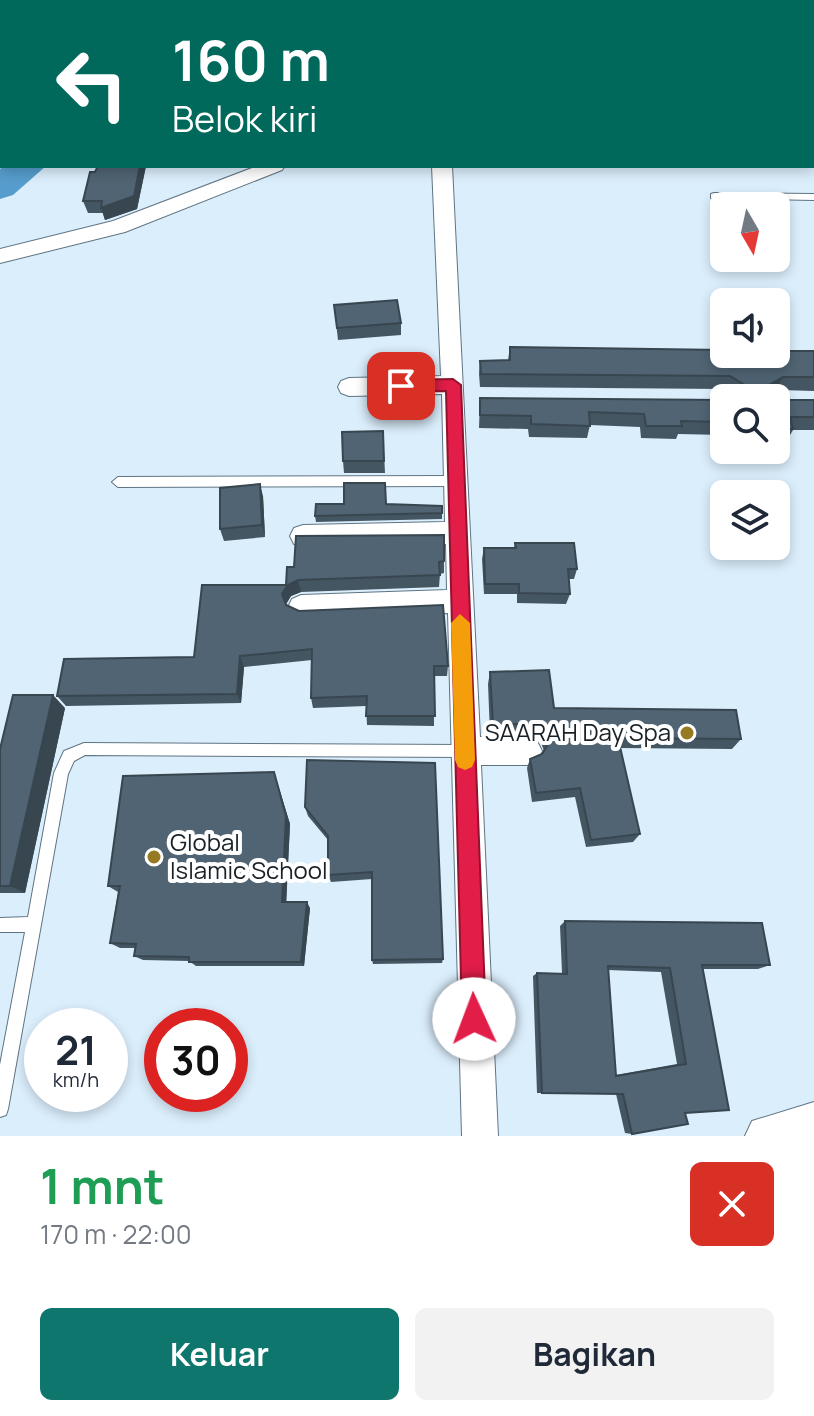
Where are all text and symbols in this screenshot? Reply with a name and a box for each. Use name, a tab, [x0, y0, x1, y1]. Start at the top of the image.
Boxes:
text: 160 m	[172, 21, 330, 98]
icon: left	[40, 32, 144, 136]
text: Belok kiri	[172, 94, 318, 143]
north arrow	[710, 192, 790, 272]
map controls	[710, 192, 790, 560]
button: sound	[710, 288, 790, 368]
pin	[367, 352, 435, 420]
icon: arrive	[379, 364, 423, 408]
button: search	[710, 384, 790, 464]
button: layers	[710, 480, 790, 560]
place label: SAARAH Day Spa	[485, 715, 671, 748]
marker: SAARAH Day Spa	[678, 724, 696, 742]
place label: Global Islamic School	[170, 825, 328, 886]
marker: Global Islamic School	[145, 848, 163, 866]
position arrow	[432, 977, 516, 1061]
speed limit sign: 30	[144, 1008, 248, 1112]
text: 21	[55, 1022, 97, 1077]
text: km/h	[53, 1066, 99, 1093]
text: 1 mnt	[40, 1153, 165, 1218]
button: close	[690, 1162, 774, 1246]
text: 170 m · 22:00	[40, 1216, 192, 1252]
button: Keluar	[40, 1308, 399, 1400]
button: Bagikan	[415, 1308, 774, 1400]

